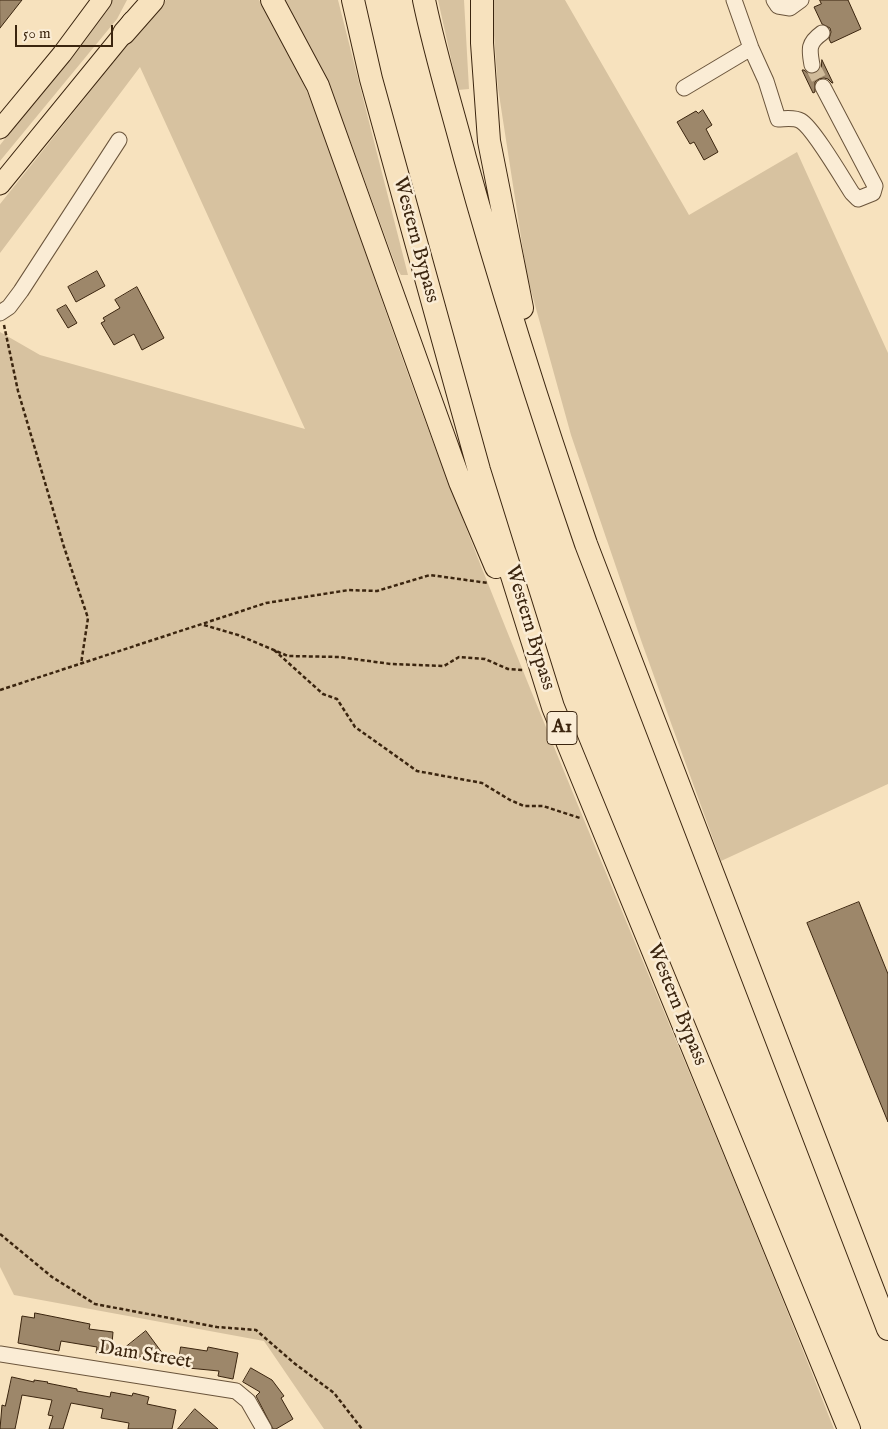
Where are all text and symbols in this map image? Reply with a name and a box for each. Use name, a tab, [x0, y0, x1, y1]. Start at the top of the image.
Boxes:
scale bar	[18, 15, 115, 47]
text: 50 m	[23, 24, 51, 43]
street label: Western Bypass	[387, 174, 443, 306]
street label: Western Bypass	[499, 563, 559, 693]
road number: A1	[547, 711, 577, 744]
street label: Western Bypass	[641, 941, 711, 1069]
street label: Dam Street	[97, 1337, 193, 1375]

